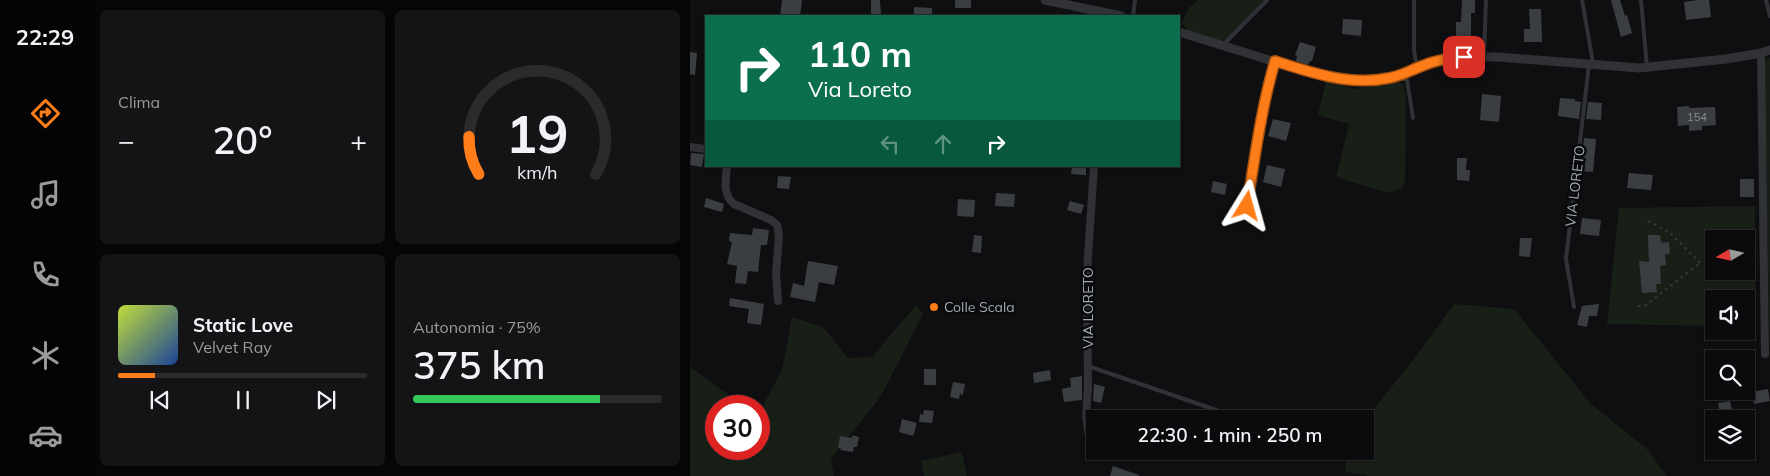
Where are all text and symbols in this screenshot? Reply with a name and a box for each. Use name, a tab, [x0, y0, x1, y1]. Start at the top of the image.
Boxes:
text: 22:29	[16, 23, 74, 51]
text: 110 m	[808, 32, 912, 76]
icon: right	[725, 35, 790, 100]
pin	[1443, 36, 1485, 78]
icon: arrive	[1450, 43, 1478, 71]
text: Via Loreto	[808, 75, 912, 103]
text: Clima	[118, 92, 160, 112]
icon: directions	[28, 96, 63, 131]
text: 19	[506, 101, 569, 166]
house number: 154	[1687, 110, 1707, 124]
text: 20°	[213, 116, 272, 164]
text: −	[118, 123, 135, 158]
text: +	[350, 123, 367, 158]
icon: left	[876, 130, 904, 158]
icon: ahead	[929, 130, 957, 158]
icon: right	[982, 130, 1010, 158]
street label: VIA LORETO	[1561, 144, 1589, 228]
text: km/h	[517, 161, 558, 183]
icon: music	[28, 177, 63, 212]
position arrow	[1220, 179, 1272, 231]
north arrow	[1705, 230, 1755, 280]
map controls	[1705, 230, 1755, 460]
icon: phone	[28, 257, 63, 292]
street label: VIA LORETO	[1079, 267, 1097, 349]
button: sound	[1705, 290, 1755, 340]
place label: Colle Scala	[944, 298, 1015, 316]
marker: Colle Scala	[928, 301, 940, 313]
text: Static Love	[193, 313, 293, 337]
text: Autonomia · 75%	[413, 317, 541, 337]
text: Velvet Ray	[193, 337, 272, 357]
icon: climate	[28, 338, 63, 373]
text: 375 km	[413, 341, 546, 389]
button: search	[1705, 350, 1755, 400]
icon: previous	[146, 386, 174, 414]
icon: pause	[229, 386, 257, 414]
icon: next	[312, 386, 340, 414]
speed limit sign: 30	[705, 395, 770, 460]
button: layers	[1705, 410, 1755, 460]
icon: car	[28, 418, 63, 453]
text: 22:30 · 1 min · 250 m	[1137, 423, 1323, 447]

